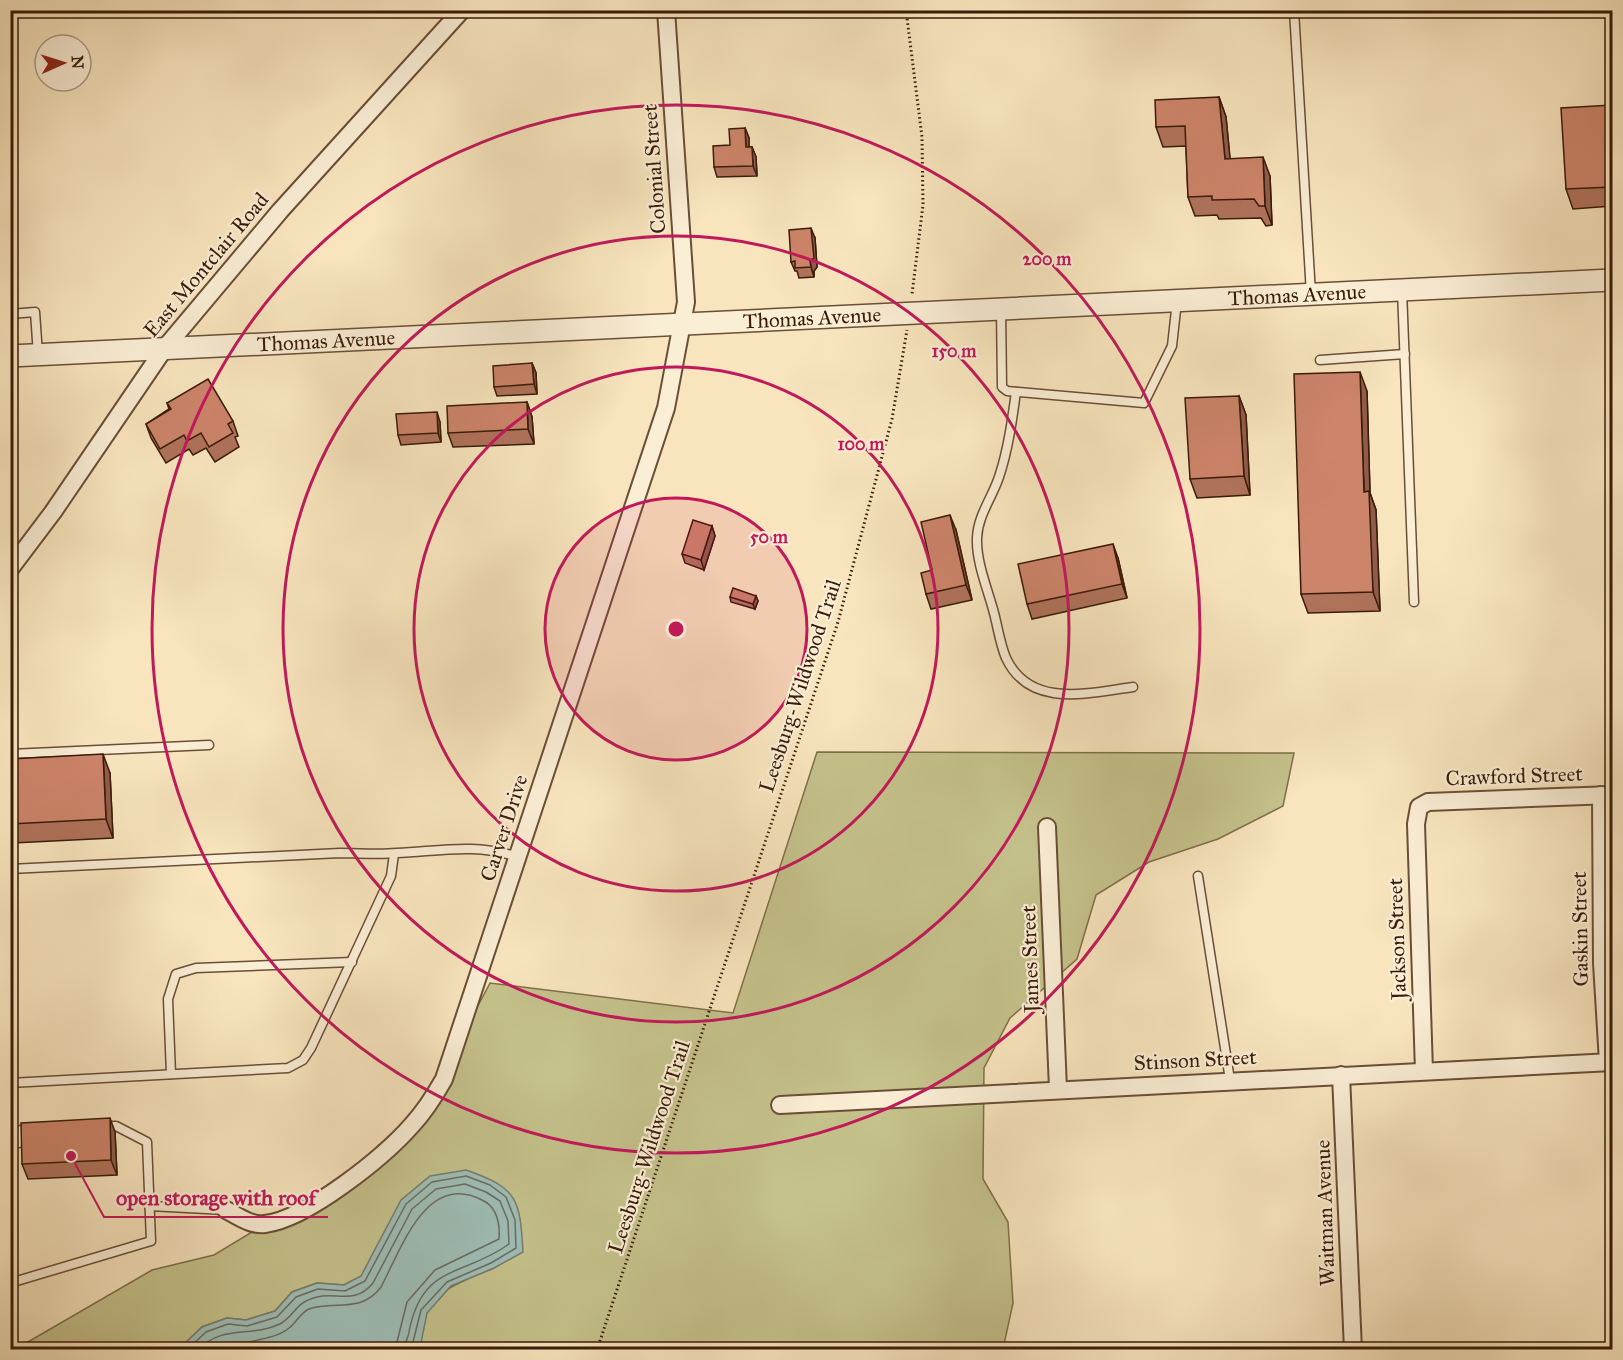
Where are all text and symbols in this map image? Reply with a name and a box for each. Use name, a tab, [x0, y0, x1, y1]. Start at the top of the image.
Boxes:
north arrow	[33, 33, 93, 93]
text: N	[68, 55, 87, 70]
street label: Colonial Street	[636, 103, 671, 235]
street label: East Montclair Road	[138, 187, 274, 343]
text: 200 m	[1023, 248, 1072, 270]
street label: Thomas Avenue	[1227, 278, 1367, 312]
street label: Thomas Avenue	[742, 301, 882, 335]
street label: Thomas Avenue	[256, 324, 396, 358]
text: 150 m	[932, 340, 977, 362]
text: 100 m	[838, 433, 885, 455]
text: 50 m	[750, 526, 789, 548]
street label: Leesburg-Wildwood Trail	[753, 576, 847, 796]
centre of rings	[666, 619, 686, 639]
street label: Crawford Street	[1445, 761, 1584, 791]
street label: Carver Drive	[475, 771, 534, 885]
street label: Gaskin Street	[1566, 871, 1594, 987]
street label: Jackson Street	[1382, 877, 1412, 1002]
street label: James Street	[1015, 904, 1045, 1015]
street label: Leesburg-Wildwood Trail	[602, 1037, 696, 1257]
street label: Stinson Street	[1133, 1044, 1258, 1076]
street label: Waitman Avenue	[1309, 1139, 1341, 1287]
callout: open storage with roof	[104, 1177, 328, 1217]
text: open storage with roof	[116, 1184, 320, 1211]

